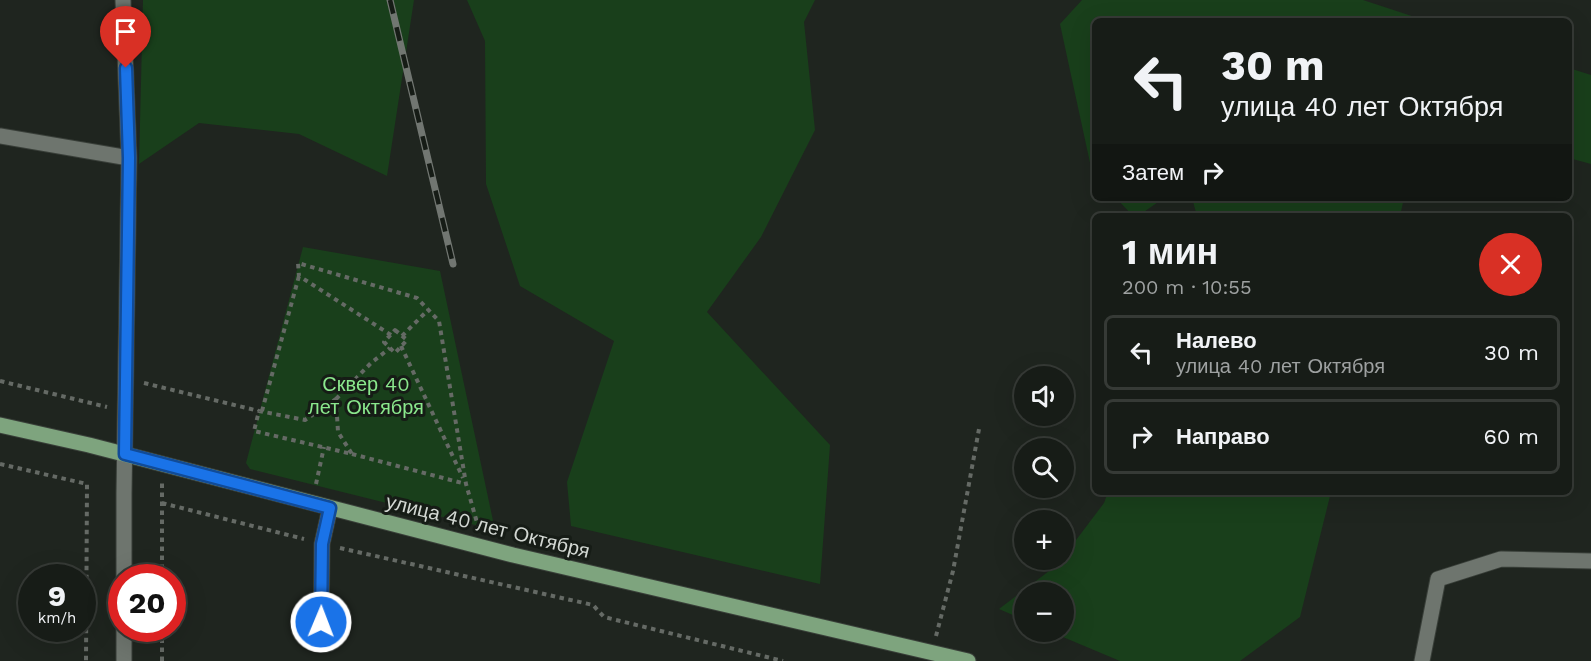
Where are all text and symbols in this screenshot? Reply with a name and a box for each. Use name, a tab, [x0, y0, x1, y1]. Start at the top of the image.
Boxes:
pin	[100, 6, 151, 68]
icon: arrive	[109, 15, 142, 48]
text: 30 m	[1221, 41, 1325, 90]
icon: left	[1122, 42, 1200, 120]
text: улица 40 лет Октября	[1221, 91, 1503, 123]
icon: right	[1196, 156, 1229, 189]
text: Затем	[1122, 160, 1184, 185]
text: 1 мин	[1122, 231, 1218, 273]
button: close	[1479, 233, 1542, 296]
text: 200 m · 10:55	[1122, 275, 1252, 299]
text: Налево	[1176, 328, 1257, 353]
icon: left	[1125, 336, 1158, 369]
text: 30 m	[1484, 340, 1539, 365]
text: улица 40 лет Октября	[1176, 354, 1385, 378]
map controls	[1014, 366, 1074, 642]
button: sound	[1014, 366, 1074, 426]
park label: Сквер 40 лет Октября	[308, 372, 424, 419]
icon: right	[1125, 420, 1158, 453]
text: Направо	[1176, 424, 1270, 449]
text: 60 m	[1483, 424, 1539, 449]
button: search	[1014, 438, 1074, 498]
street label: улица 40 лет Октября	[384, 489, 592, 563]
button: +	[1014, 510, 1074, 570]
speed limit sign: 20	[108, 564, 186, 642]
text: 9	[48, 578, 66, 613]
button: −	[1014, 582, 1074, 642]
position arrow	[289, 590, 353, 654]
text: km/h	[38, 609, 76, 627]

